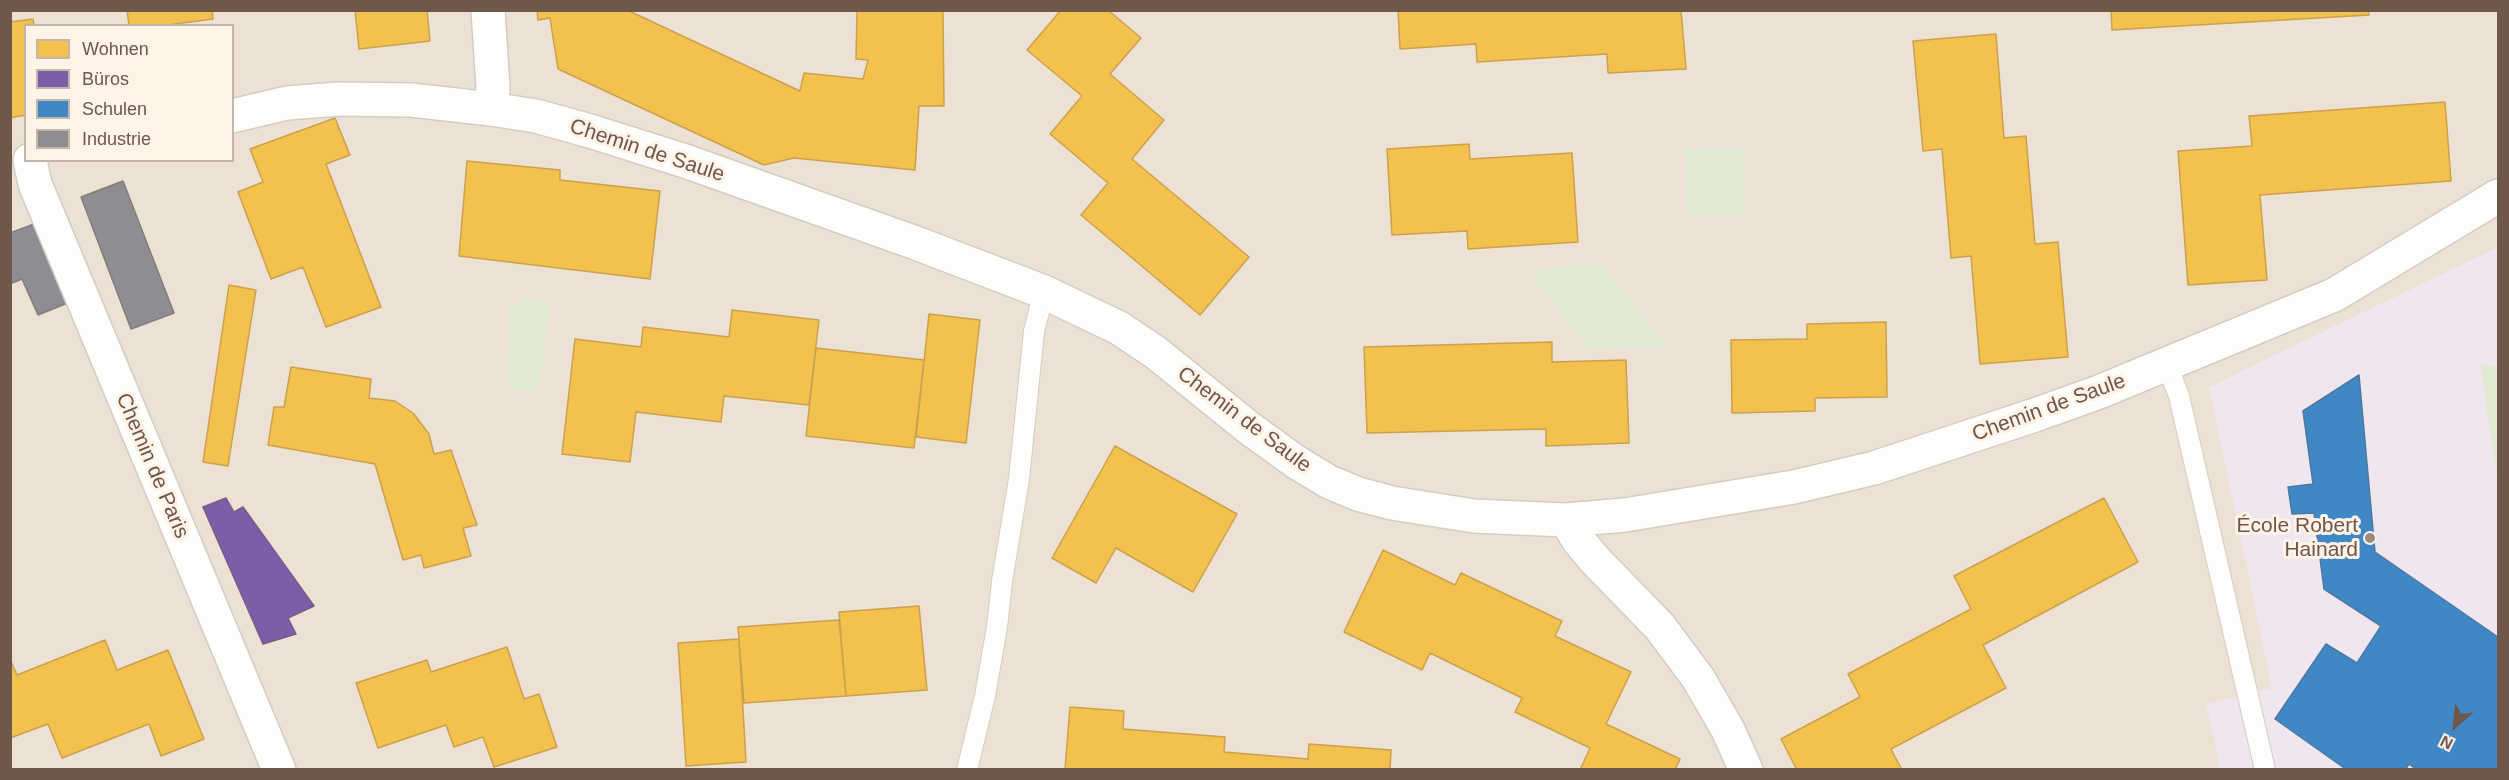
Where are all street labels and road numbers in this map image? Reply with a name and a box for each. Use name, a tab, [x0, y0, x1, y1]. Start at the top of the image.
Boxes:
street label: Chemin de Saule	[566, 114, 728, 188]
street label: Chemin de Saule	[1172, 361, 1316, 479]
street label: Chemin de Saule	[1969, 369, 2129, 447]
street label: Chemin de Paris	[110, 390, 194, 542]

